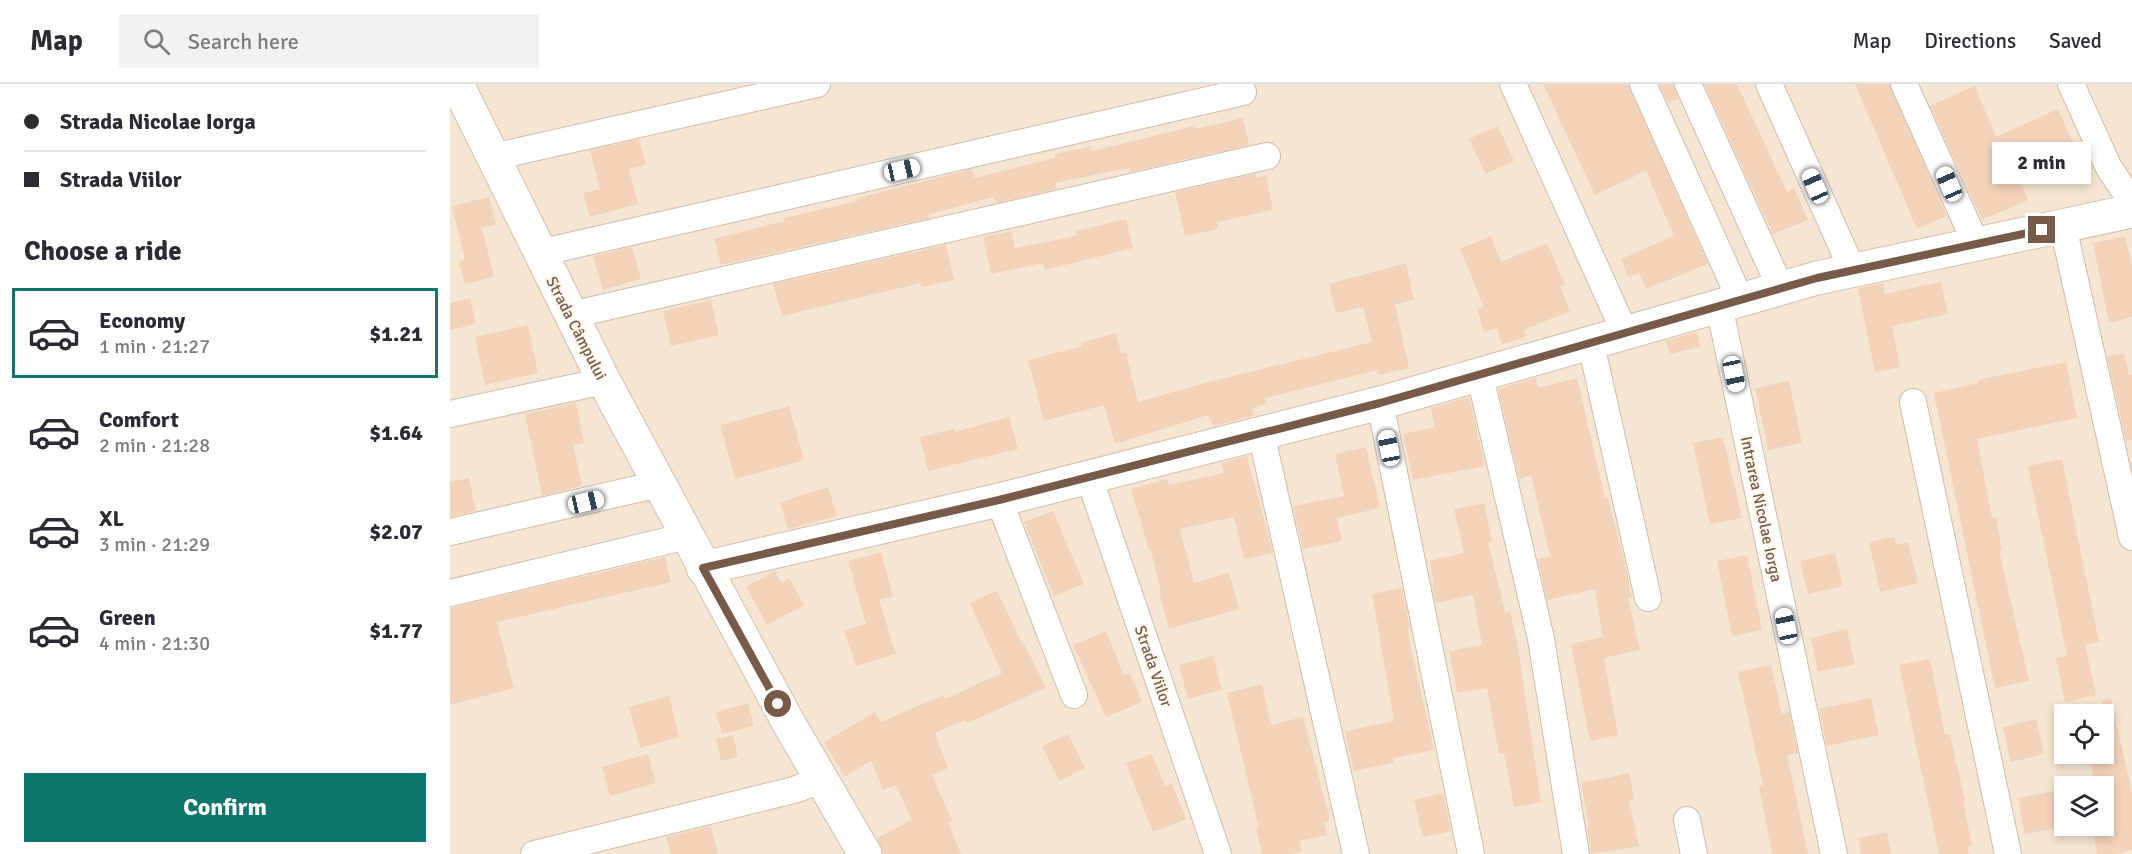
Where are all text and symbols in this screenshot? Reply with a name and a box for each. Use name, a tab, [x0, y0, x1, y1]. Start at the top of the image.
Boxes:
search box	[119, 14, 539, 68]
text: Map	[30, 24, 83, 58]
icon: search	[140, 25, 173, 58]
text: Search here	[188, 28, 299, 55]
text: Map	[1853, 28, 1891, 54]
text: Directions	[1924, 28, 2016, 54]
text: Saved	[2049, 28, 2102, 54]
text: Strada Nicolae Iorga	[60, 108, 256, 135]
callout: 2 min	[1992, 143, 2092, 185]
text: 2 min	[2017, 150, 2066, 175]
car	[882, 157, 922, 183]
car	[1933, 164, 1965, 204]
text: Strada Viilor	[60, 166, 182, 193]
car	[1799, 166, 1831, 206]
route end	[2028, 216, 2055, 243]
text: Choose a ride	[24, 235, 182, 268]
street label: Strada Câmpului	[541, 273, 611, 384]
icon: car	[27, 306, 81, 360]
text: Economy	[99, 307, 185, 334]
text: $1.21	[369, 320, 423, 347]
text: 1 min · 21:27	[99, 334, 210, 359]
car	[1721, 355, 1747, 393]
icon: car	[27, 405, 81, 459]
text: Comfort	[99, 406, 179, 433]
text: $1.64	[369, 419, 423, 446]
car	[1377, 429, 1401, 467]
text: 2 min · 21:28	[99, 433, 210, 458]
street label: Intrarea Nicolae Iorga	[1736, 434, 1786, 584]
car	[566, 489, 606, 515]
icon: car	[27, 504, 81, 558]
text: XL	[99, 505, 124, 532]
text: $2.07	[369, 518, 423, 545]
text: 3 min · 21:29	[99, 532, 210, 557]
icon: car	[27, 603, 81, 657]
text: Green	[99, 604, 156, 631]
car	[1773, 607, 1799, 645]
text: $1.77	[369, 617, 423, 644]
street label: Strada Viilor	[1130, 623, 1176, 710]
text: 4 min · 21:30	[99, 631, 210, 656]
route start	[764, 690, 791, 717]
map controls	[2054, 704, 2114, 836]
button: locate	[2054, 704, 2114, 764]
button: Confirm	[24, 773, 426, 842]
button: layers	[2054, 776, 2114, 836]

